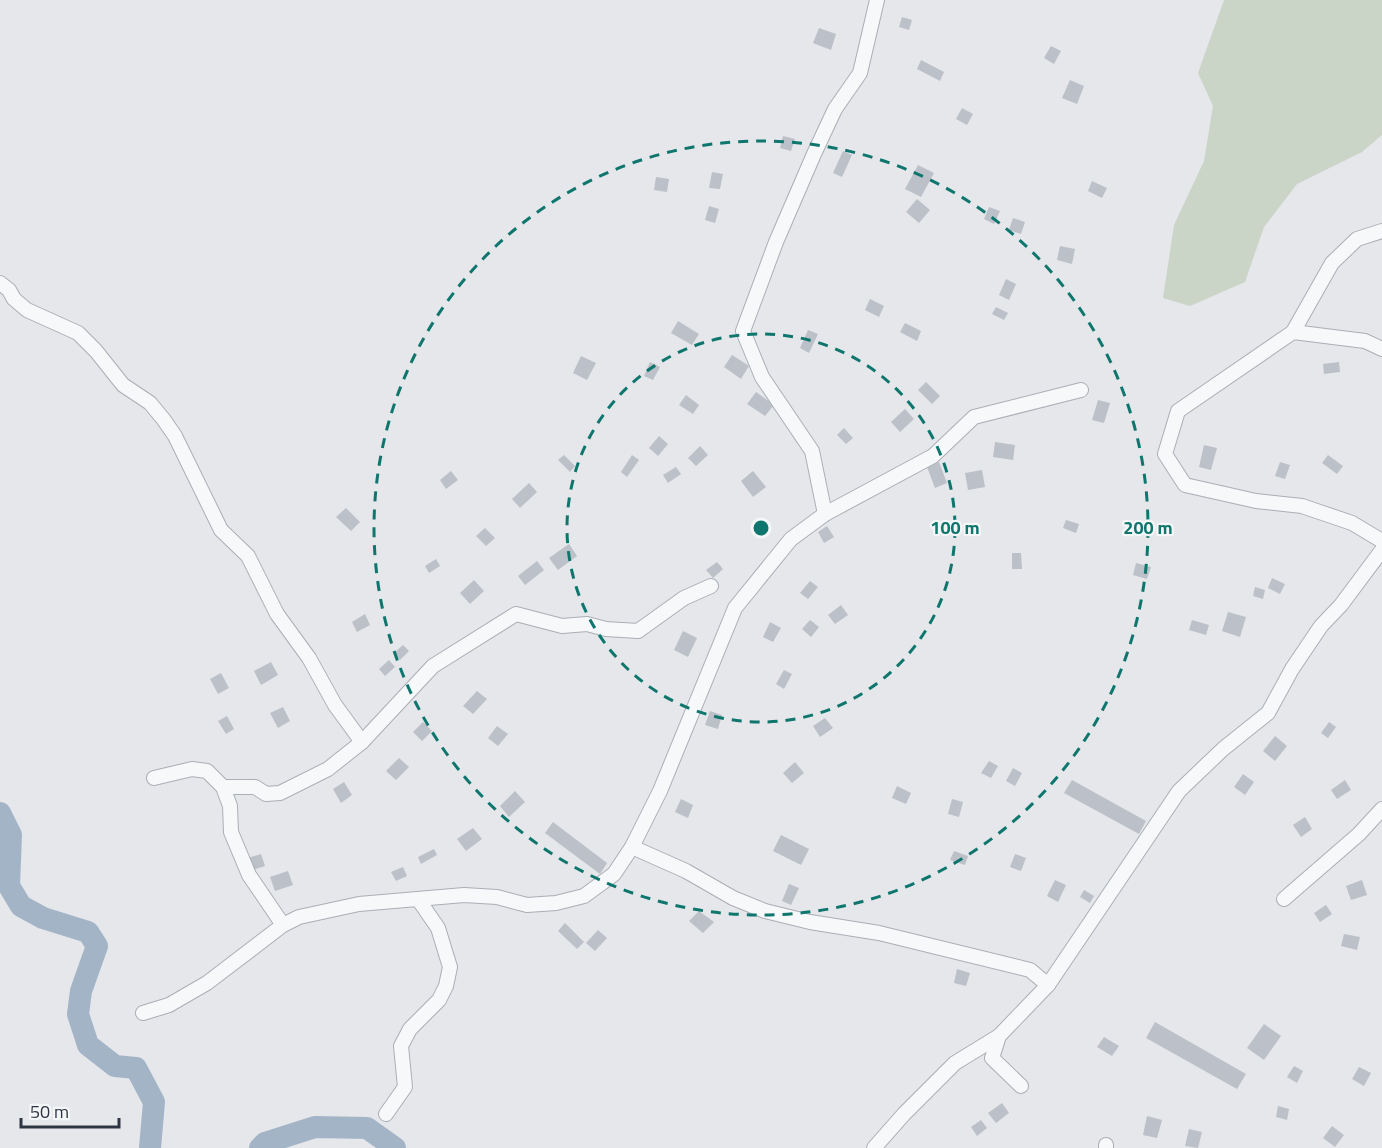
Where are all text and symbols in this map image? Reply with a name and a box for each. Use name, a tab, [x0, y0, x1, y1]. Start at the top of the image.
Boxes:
text: 100 m	[930, 514, 980, 541]
text: 200 m	[1123, 514, 1173, 541]
centre of rings	[751, 518, 771, 538]
scale bar	[21, 1091, 118, 1129]
text: 50 m	[30, 1098, 69, 1125]

